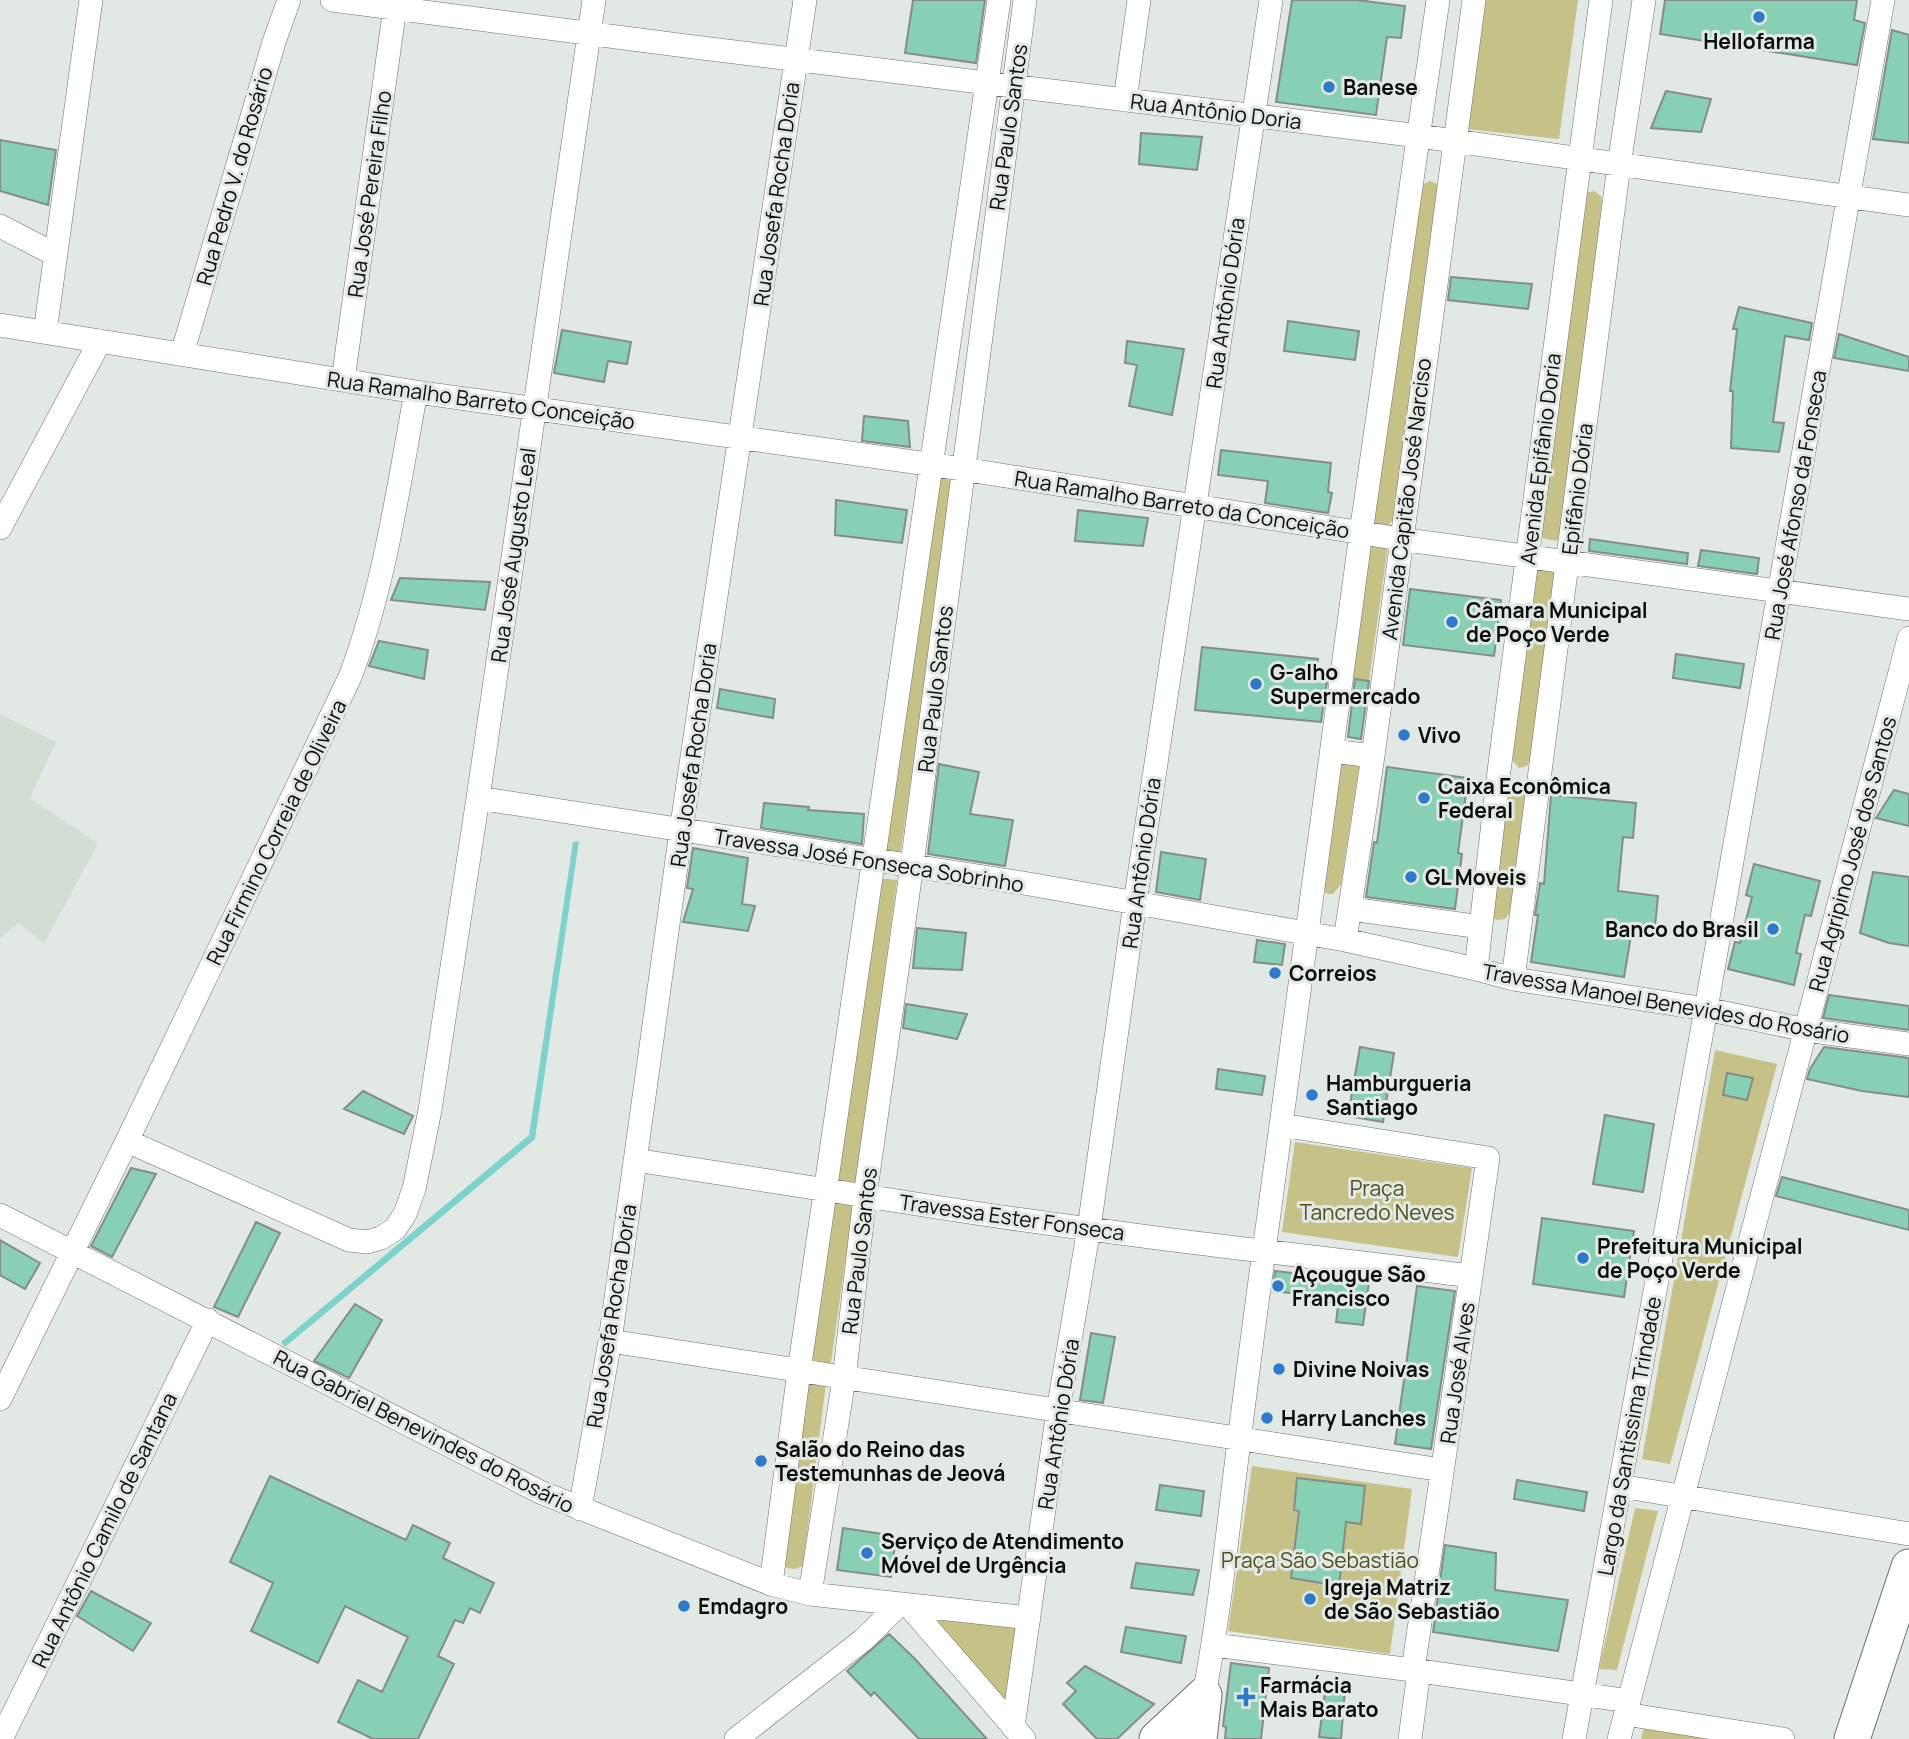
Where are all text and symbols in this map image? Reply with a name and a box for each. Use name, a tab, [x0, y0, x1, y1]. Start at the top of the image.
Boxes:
marker: Hellofarma	[1751, 9, 1767, 25]
place label: Hellofarma	[1703, 27, 1815, 55]
street label: Rua Paulo Santos	[982, 42, 1034, 212]
street label: Rua Pedro V. do Rosário	[189, 63, 279, 289]
place label: Banese	[1343, 73, 1418, 101]
marker: Banese	[1321, 79, 1337, 95]
street label: Rua Josefa Rocha Doria	[746, 80, 806, 308]
street label: Rua Antônio Doria	[1129, 87, 1303, 135]
street label: Rua José Pereira Filho	[341, 89, 397, 299]
street label: Rua Antônio Dória	[1199, 216, 1251, 390]
street label: Avenida Epifânio Doria	[1513, 352, 1567, 566]
street label: Avenida Capitão José Narciso	[1375, 356, 1437, 642]
street label: Rua Ramalho Barreto Conceição	[325, 365, 637, 435]
street label: Rua José Afonso da Fonseca	[1757, 368, 1833, 642]
street label: Epifânio Dória	[1555, 421, 1599, 557]
street label: Rua José Augusto Leal	[484, 446, 542, 664]
street label: Rua Ramalho Barreto da Conceição	[1013, 464, 1351, 544]
place label: Câmara Municipal de Poço Verde	[1466, 596, 1648, 648]
street label: Rua Paulo Santos	[911, 604, 959, 774]
marker: Câmara Municipal de Poço Verde	[1444, 614, 1460, 630]
street label: Rua Josefa Rocha Doria	[663, 641, 723, 869]
place label: G-alho Supermercado	[1270, 658, 1420, 710]
marker: G-alho Supermercado	[1248, 676, 1264, 692]
street label: Rua Firmino Correia de Oliveira	[199, 695, 353, 969]
street label: Rua Agripino José dos Santos	[1802, 713, 1902, 995]
place label: Vivo	[1418, 721, 1461, 749]
marker: Vivo	[1396, 727, 1412, 743]
place label: Caixa Econômica Federal	[1438, 772, 1611, 824]
street label: Rua Antônio Dória	[1115, 776, 1167, 950]
marker: Caixa Econômica Federal	[1416, 790, 1432, 806]
street label: Travessa José Fonseca Sobrinho	[712, 822, 1026, 898]
place label: GL Moveis	[1425, 863, 1526, 891]
marker: GL Moveis	[1403, 869, 1419, 885]
place label: Banco do Brasil	[1605, 915, 1759, 943]
marker: Banco do Brasil	[1765, 921, 1781, 937]
street label: Travessa Manoel Benevides do Rosário	[1480, 957, 1852, 1049]
place label: Correios	[1289, 959, 1377, 987]
marker: Correios	[1267, 965, 1283, 981]
place label: Hamburgueria Santiago	[1326, 1069, 1471, 1121]
marker: Hamburgueria Santiago	[1304, 1087, 1320, 1103]
street label: Rua Paulo Santos	[835, 1166, 883, 1336]
park label: Praça Tancredo Neves	[1299, 1174, 1455, 1226]
street label: Travessa Ester Fonseca	[898, 1187, 1126, 1247]
street label: Rua Josefa Rocha Doria	[579, 1202, 643, 1430]
place label: Prefeitura Municipal de Poço Verde	[1597, 1232, 1803, 1284]
marker: Prefeitura Municipal de Poço Verde	[1575, 1250, 1591, 1266]
place label: Açougue São Francisco	[1292, 1260, 1426, 1312]
marker: Açougue São Francisco	[1270, 1278, 1286, 1294]
street label: Largo da Santissima Trindade	[1591, 1294, 1667, 1578]
street label: Rua José Alves	[1433, 1300, 1481, 1446]
street label: Rua Antônio Dória	[1031, 1337, 1085, 1511]
street label: Rua Gabriel Benevindes do Rosário	[269, 1343, 579, 1519]
place label: Divine Noivas	[1293, 1355, 1429, 1383]
marker: Divine Noivas	[1271, 1361, 1287, 1377]
street label: Rua Antônio Camilo de Santana	[25, 1388, 183, 1672]
place label: Harry Lanches	[1281, 1404, 1426, 1432]
marker: Harry Lanches	[1259, 1410, 1275, 1426]
place label: Salão do Reino das Testemunhas de Jeová	[775, 1435, 1005, 1487]
marker: Salão do Reino das Testemunhas de Jeová	[753, 1453, 769, 1469]
place label: Serviço de Atendimento Móvel de Urgência	[881, 1527, 1124, 1579]
marker: Serviço de Atendimento Móvel de Urgência	[859, 1545, 875, 1561]
park label: Praça São Sebastião	[1221, 1546, 1419, 1574]
place label: Igreja Matriz de São Sebastião	[1324, 1573, 1500, 1625]
marker: Igreja Matriz de São Sebastião	[1302, 1591, 1318, 1607]
place label: Emdagro	[698, 1592, 788, 1620]
marker: Emdagro	[676, 1598, 692, 1614]
place label: Farmácia Mais Barato	[1260, 1671, 1379, 1723]
marker: Farmácia Mais Barato	[1238, 1689, 1254, 1705]

